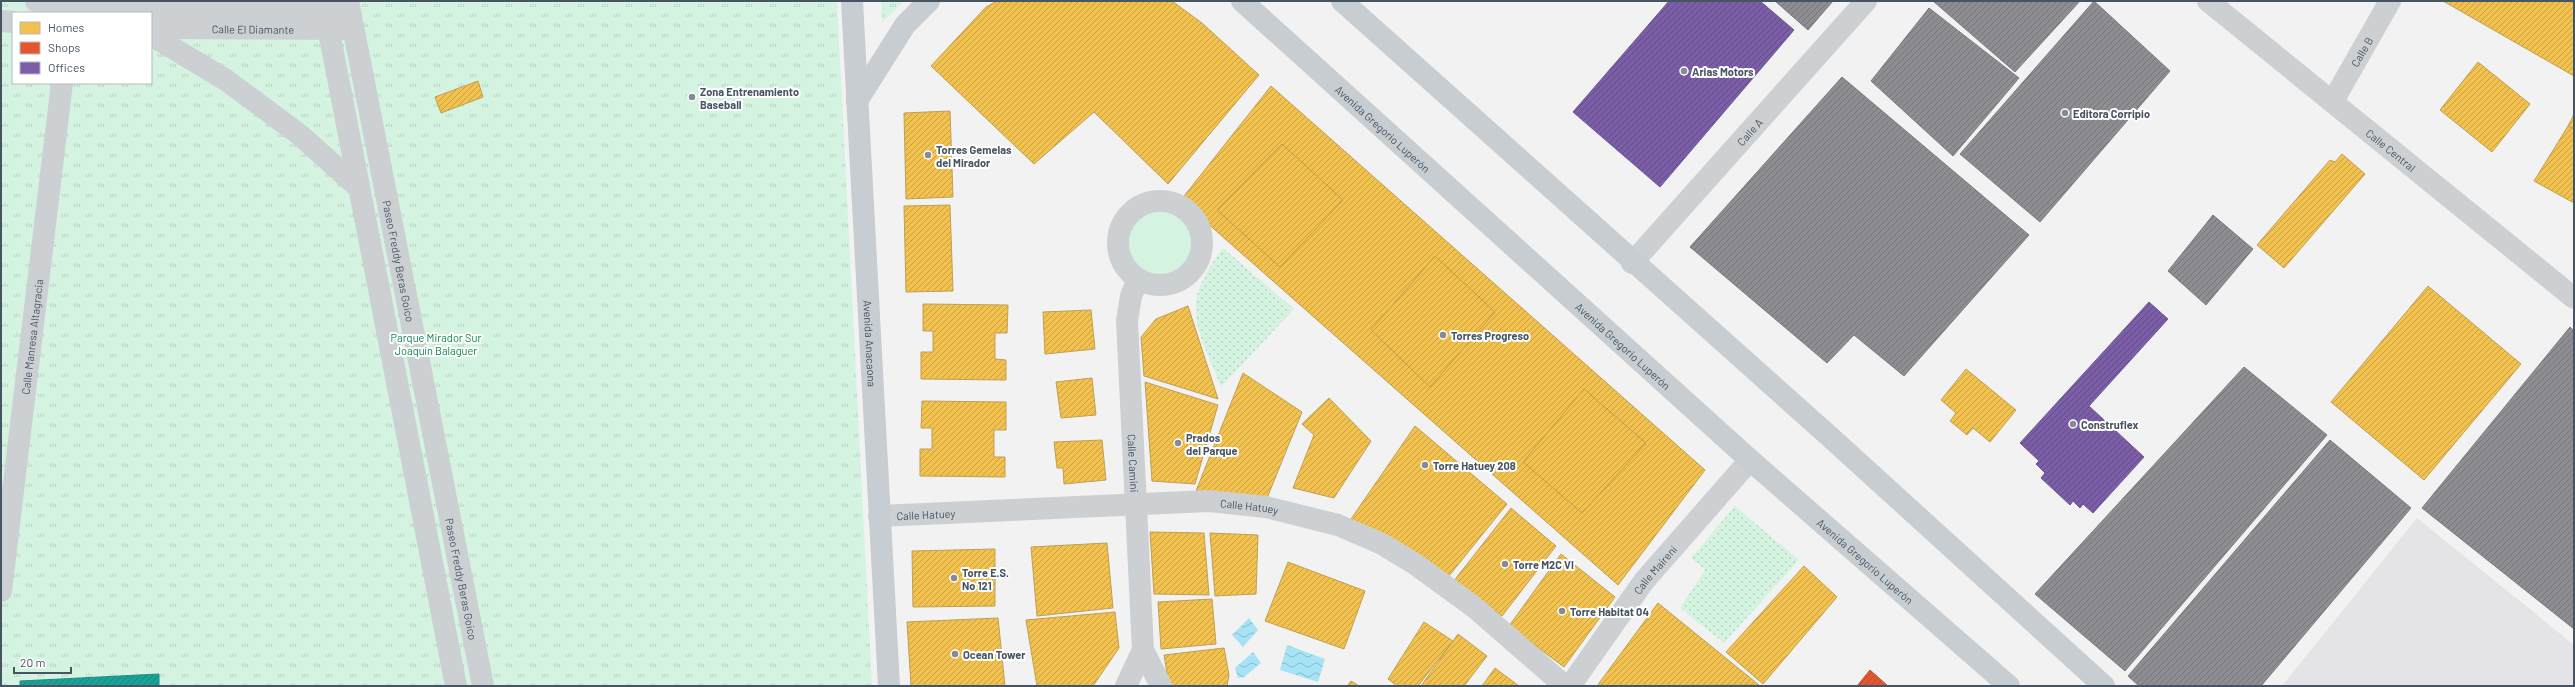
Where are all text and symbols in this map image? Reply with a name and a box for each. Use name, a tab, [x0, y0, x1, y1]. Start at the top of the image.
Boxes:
legend	[12, 12, 152, 84]
text: Homes	[48, 20, 85, 34]
street label: Calle El Diamante	[212, 22, 294, 35]
street label: Calle B	[2348, 34, 2375, 69]
text: Shops	[48, 40, 81, 54]
text: Offices	[48, 60, 85, 74]
place label: Arias Motors	[1692, 65, 1754, 78]
marker: Arias Motors	[1679, 66, 1689, 76]
street label: Avenida Gregorio Luperón	[1333, 82, 1433, 175]
place label: Zona Entrenamiento Baseball	[700, 85, 799, 111]
marker: Zona Entrenamiento Baseball	[687, 92, 697, 102]
place label: Editora Corripio	[2073, 107, 2150, 120]
marker: Editora Corripio	[2060, 108, 2070, 118]
street label: Calle A	[1734, 115, 1765, 148]
street label: Calle Central	[2364, 126, 2419, 174]
place label: Torres Gemelas del Mirador	[936, 143, 1012, 169]
marker: Torres Gemelas del Mirador	[923, 150, 933, 160]
street label: Paseo Freddy Beras Goico	[381, 199, 418, 323]
street label: Calle Manresa Altagracia	[18, 278, 45, 395]
street label: Avenida Gregorio Luperón	[1573, 299, 1673, 392]
street label: Avenida Anacaona	[862, 300, 879, 387]
place label: Torres Progreso	[1451, 329, 1529, 342]
marker: Torres Progreso	[1438, 330, 1448, 340]
park label: Parque Mirador Sur Joaquín Balaguer	[391, 331, 481, 357]
place label: Construflex	[2081, 418, 2138, 431]
marker: Construflex	[2068, 419, 2078, 429]
place label: Prados del Parque	[1186, 431, 1238, 457]
street label: Calle Camini	[1126, 434, 1142, 493]
marker: Prados del Parque	[1173, 438, 1183, 448]
place label: Torre Hatuey 208	[1433, 459, 1516, 472]
marker: Torre Hatuey 208	[1420, 460, 1430, 470]
street label: Calle Hatuey	[1219, 496, 1280, 516]
street label: Calle Hatuey	[896, 506, 956, 522]
street label: Avenida Gregorio Luperón	[1815, 515, 1916, 606]
street label: Paseo Freddy Beras Goico	[444, 517, 480, 641]
street label: Calle Mairení	[1630, 542, 1679, 596]
place label: Torre M2C VI	[1513, 558, 1574, 571]
marker: Torre M2C VI	[1500, 559, 1510, 569]
place label: Torre E.S. No 121	[962, 566, 1009, 592]
marker: Torre E.S. No 121	[949, 573, 959, 583]
place label: Torre Habitat 04	[1570, 605, 1649, 618]
marker: Torre Habitat 04	[1557, 606, 1567, 616]
place label: Ocean Tower	[963, 648, 1026, 661]
scale bar	[14, 649, 71, 675]
marker: Ocean Tower	[950, 649, 960, 659]
text: 20 m	[20, 655, 46, 669]

